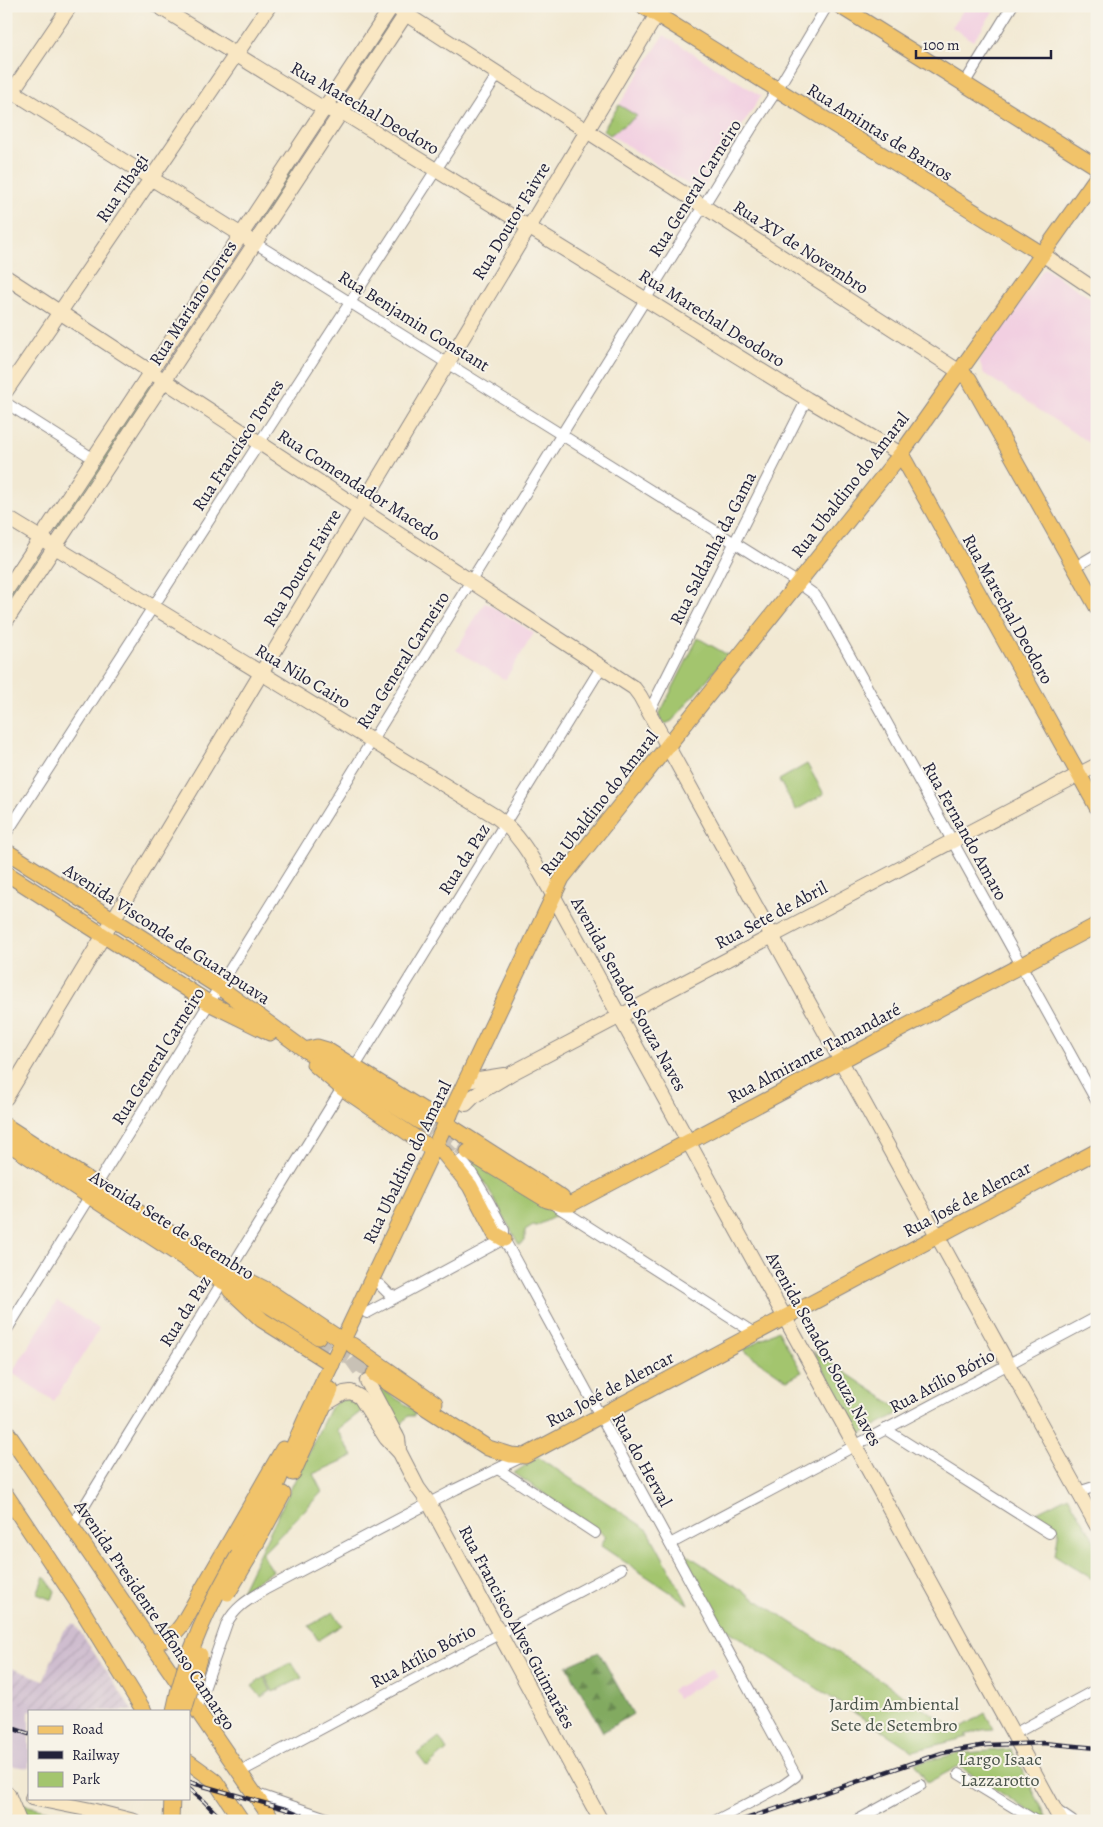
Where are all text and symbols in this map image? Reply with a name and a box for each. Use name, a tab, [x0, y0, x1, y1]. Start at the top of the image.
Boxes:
scale bar	[916, 28, 1050, 60]
text: 100 m	[923, 35, 960, 55]
street label: Rua Marechal Deodoro	[286, 56, 444, 160]
street label: Rua Amintas de Barros	[803, 77, 957, 187]
street label: Rua General Carneiro	[643, 115, 747, 261]
street label: Rua Tibagi	[90, 149, 154, 227]
street label: Rua Doutor Faivre	[466, 158, 556, 284]
street label: Rua XV de Novembro	[729, 194, 873, 300]
street label: Rua Mariano Torres	[143, 236, 243, 370]
street label: Rua Marechal Deodoro	[634, 263, 790, 373]
street label: Rua Benjamin Constant	[334, 265, 494, 377]
street label: Rua Francisco Torres	[186, 375, 290, 515]
street label: Rua Ubaldino do Amaral	[786, 407, 915, 563]
street label: Rua Comendador Macedo	[273, 423, 445, 547]
street label: Rua Saldanha da Gama	[664, 467, 762, 629]
street label: Rua Doutor Faivre	[257, 505, 347, 631]
street label: Rua Marechal Deodoro	[957, 530, 1059, 688]
street label: Rua General Carneiro	[351, 587, 455, 733]
street label: Rua Nilo Cairo	[251, 638, 355, 714]
street label: Rua Ubaldino do Amaral	[535, 725, 664, 881]
street label: Rua Fernando Amaro	[917, 757, 1013, 905]
street label: Rua da Paz	[433, 819, 495, 899]
street label: Avenida Visconde de Guarapuava	[58, 857, 276, 1010]
street label: Rua Sete de Abril	[711, 875, 832, 955]
street label: Avenida Senador Souza Naves	[565, 892, 693, 1096]
street label: Rua General Carneiro	[106, 983, 210, 1129]
street label: Rua Almirante Tamandaré	[723, 997, 905, 1109]
street label: Rua Ubaldino do Amaral	[357, 1076, 457, 1248]
street label: Rua José de Alencar	[899, 1155, 1035, 1243]
street label: Avenida Sete de Setembro	[84, 1164, 259, 1285]
street label: Avenida Senador Souza Naves	[760, 1247, 888, 1451]
street label: Rua da Paz	[154, 1271, 216, 1351]
street label: Rua Atílio Bório	[885, 1343, 999, 1419]
street label: Rua José de Alencar	[542, 1345, 678, 1433]
street label: Rua do Herval	[606, 1409, 678, 1512]
street label: Avenida Presidente Affonso Camargo	[68, 1494, 241, 1735]
street label: Rua Francisco Alves Guimarães	[453, 1521, 581, 1733]
street label: Rua Atílio Bório	[366, 1618, 480, 1694]
park label: Jardim Ambiental Sete de Setembro	[829, 1692, 959, 1737]
legend	[28, 1710, 190, 1800]
text: Road	[72, 1719, 104, 1739]
text: Railway	[72, 1745, 120, 1765]
park label: Largo Isaac Lazzarotto	[958, 1747, 1042, 1792]
text: Park	[72, 1769, 101, 1789]

